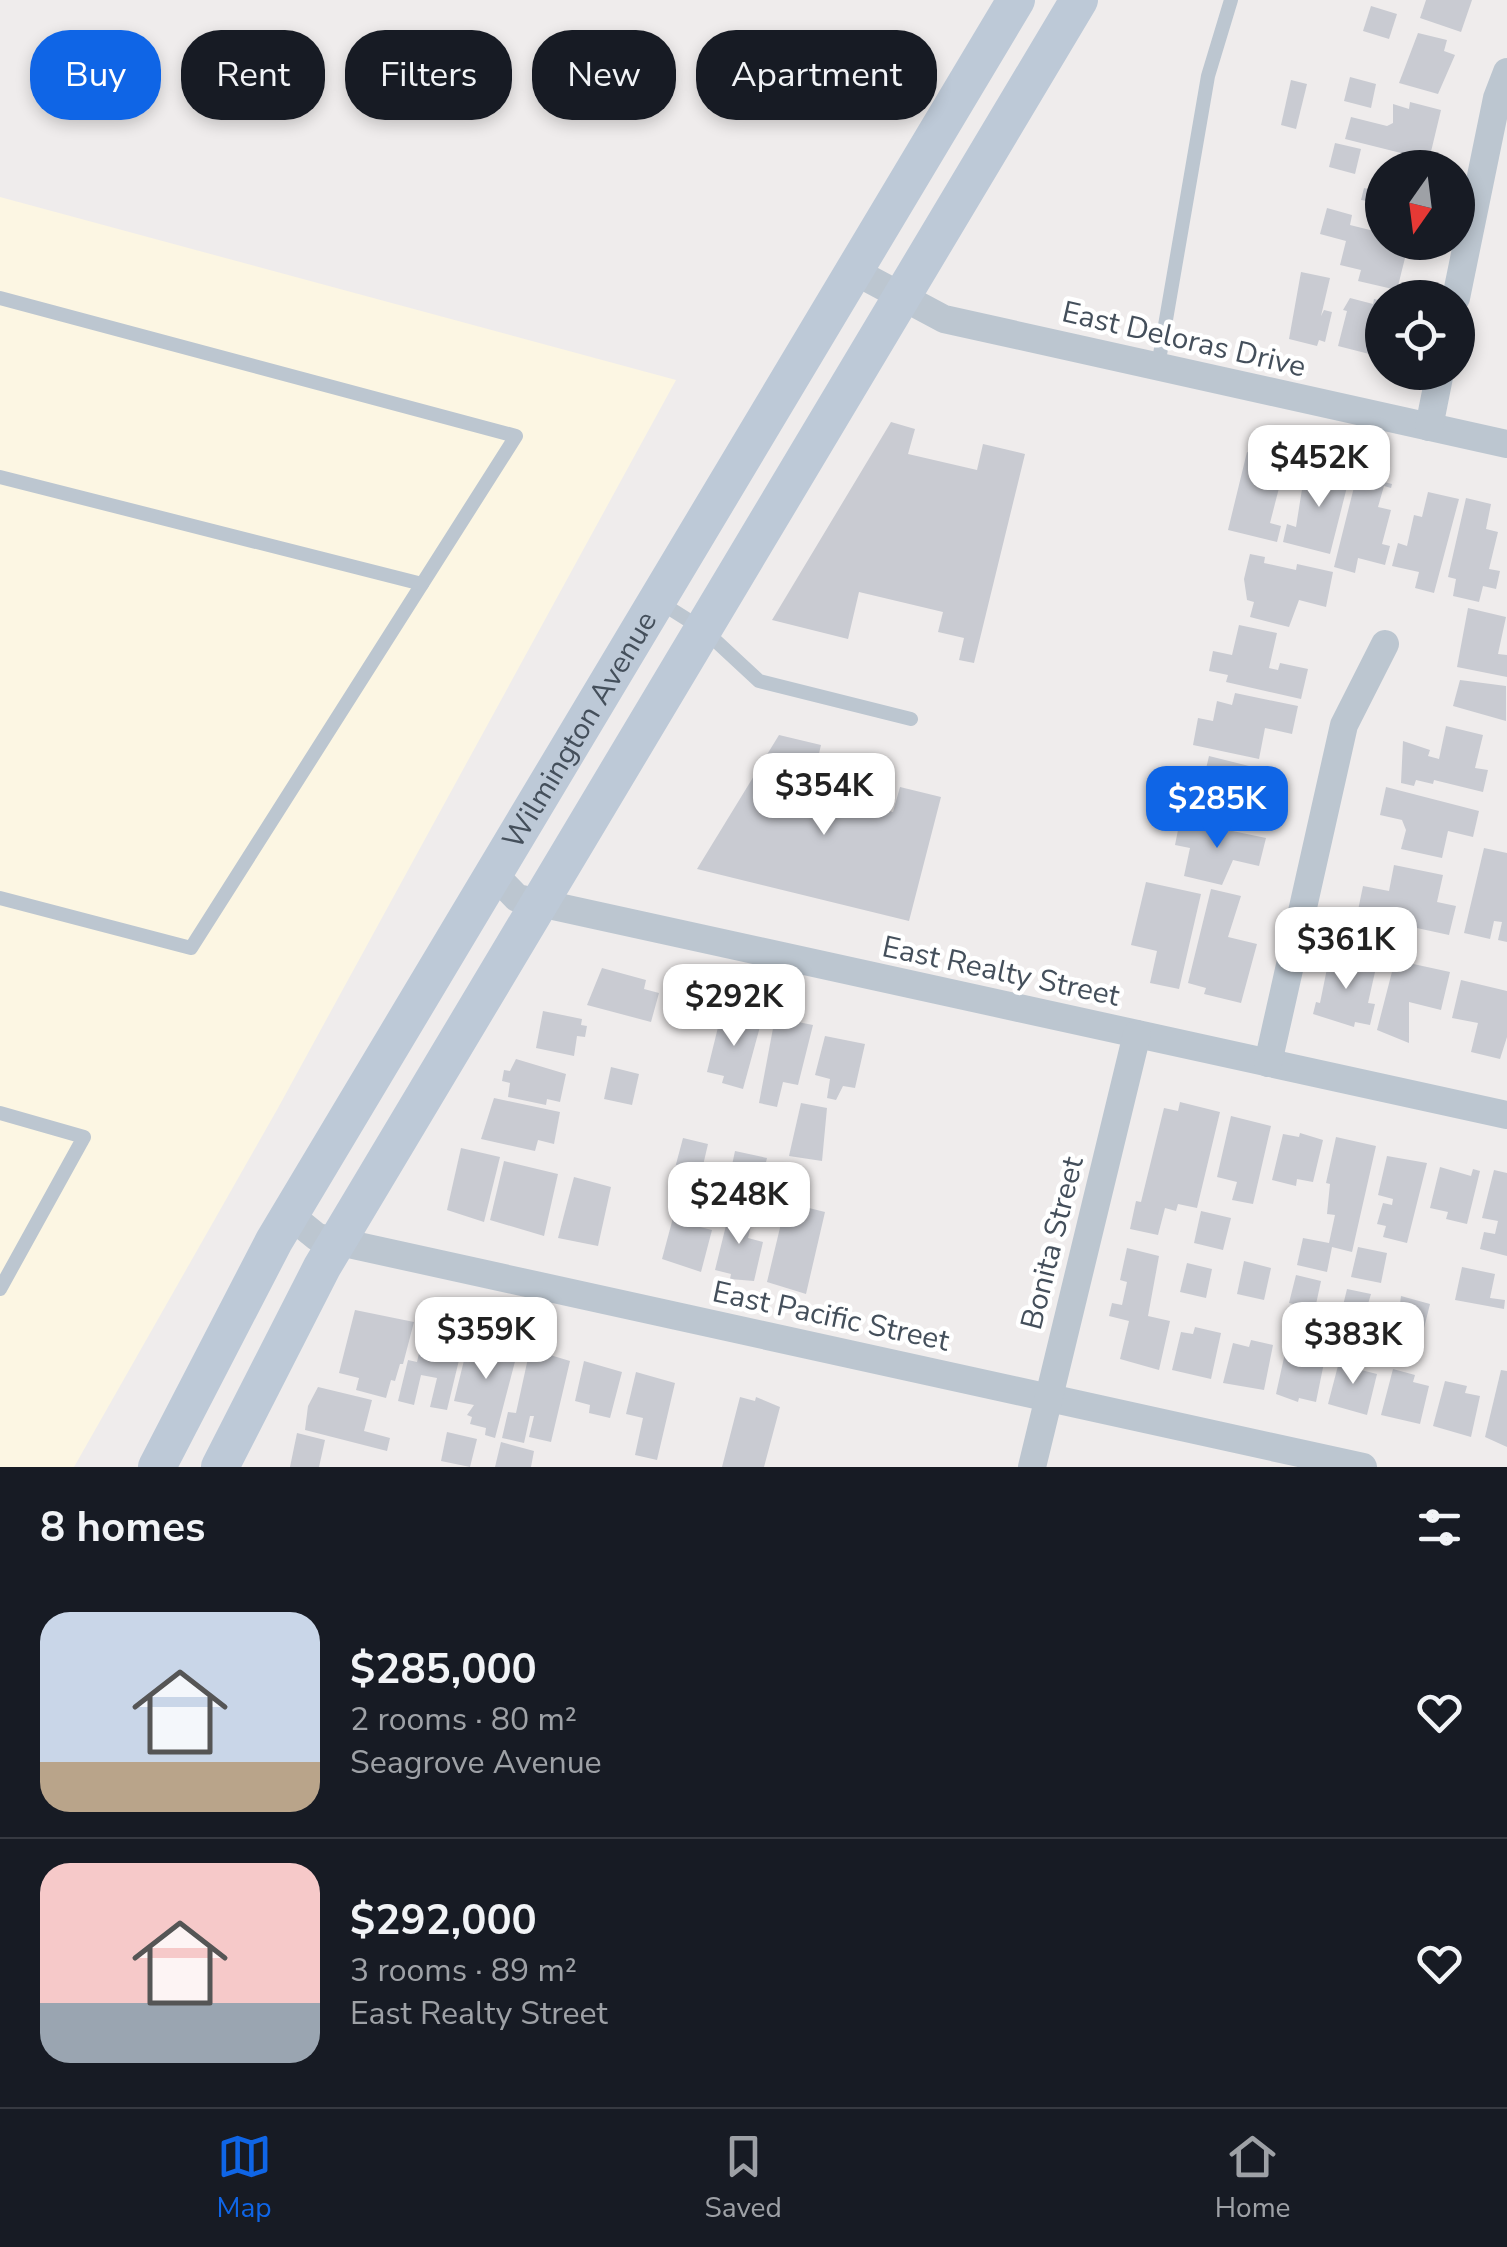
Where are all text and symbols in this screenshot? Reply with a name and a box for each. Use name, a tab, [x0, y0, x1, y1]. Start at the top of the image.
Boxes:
chip: Buy	[30, 30, 161, 120]
chip: Rent	[181, 30, 325, 120]
chip: Filters	[345, 30, 512, 120]
chip: New	[532, 30, 676, 120]
chip: Apartment	[696, 30, 937, 120]
north arrow	[1365, 150, 1475, 260]
map controls	[1365, 150, 1475, 390]
button: locate	[1365, 280, 1475, 390]
street label: East Deloras Drive	[1058, 291, 1310, 387]
pin: $452K	[1249, 425, 1389, 510]
text: $452K	[1270, 436, 1368, 479]
street label: Wilmington Avenue	[493, 604, 667, 857]
pin: $354K	[754, 753, 894, 838]
text: $354K	[775, 764, 873, 807]
pin: $285K	[1147, 766, 1287, 851]
text: $285K	[1168, 777, 1266, 820]
pin: $361K	[1276, 907, 1416, 992]
text: $361K	[1297, 918, 1395, 961]
street label: East Realty Street	[879, 926, 1124, 1017]
pin: $292K	[664, 964, 804, 1049]
text: $292K	[685, 975, 783, 1018]
street label: Bonita Street	[1011, 1152, 1094, 1334]
pin: $248K	[669, 1162, 809, 1247]
text: $248K	[690, 1173, 788, 1216]
street label: East Pacific Street	[709, 1271, 953, 1362]
pin: $359K	[416, 1297, 556, 1382]
pin: $383K	[1283, 1302, 1423, 1387]
text: $359K	[437, 1308, 535, 1351]
text: $383K	[1304, 1313, 1402, 1356]
text: 8 homes	[40, 1499, 205, 1556]
icon: filters	[1412, 1500, 1467, 1555]
text: $285,000	[350, 1641, 537, 1698]
icon: home	[120, 1652, 240, 1772]
icon: heart	[1412, 1685, 1467, 1740]
text: 2 rooms · 80 m²	[350, 1698, 577, 1741]
text: Seagrove Avenue	[350, 1741, 602, 1784]
text: $292,000	[350, 1892, 537, 1949]
icon: home	[120, 1903, 240, 2023]
icon: heart	[1412, 1936, 1467, 1991]
text: 3 rooms · 89 m²	[350, 1949, 577, 1992]
text: East Realty Street	[350, 1992, 608, 2035]
tab: Map	[216, 2129, 272, 2227]
tab: Saved	[704, 2129, 782, 2227]
tab: Home	[1215, 2129, 1291, 2227]

